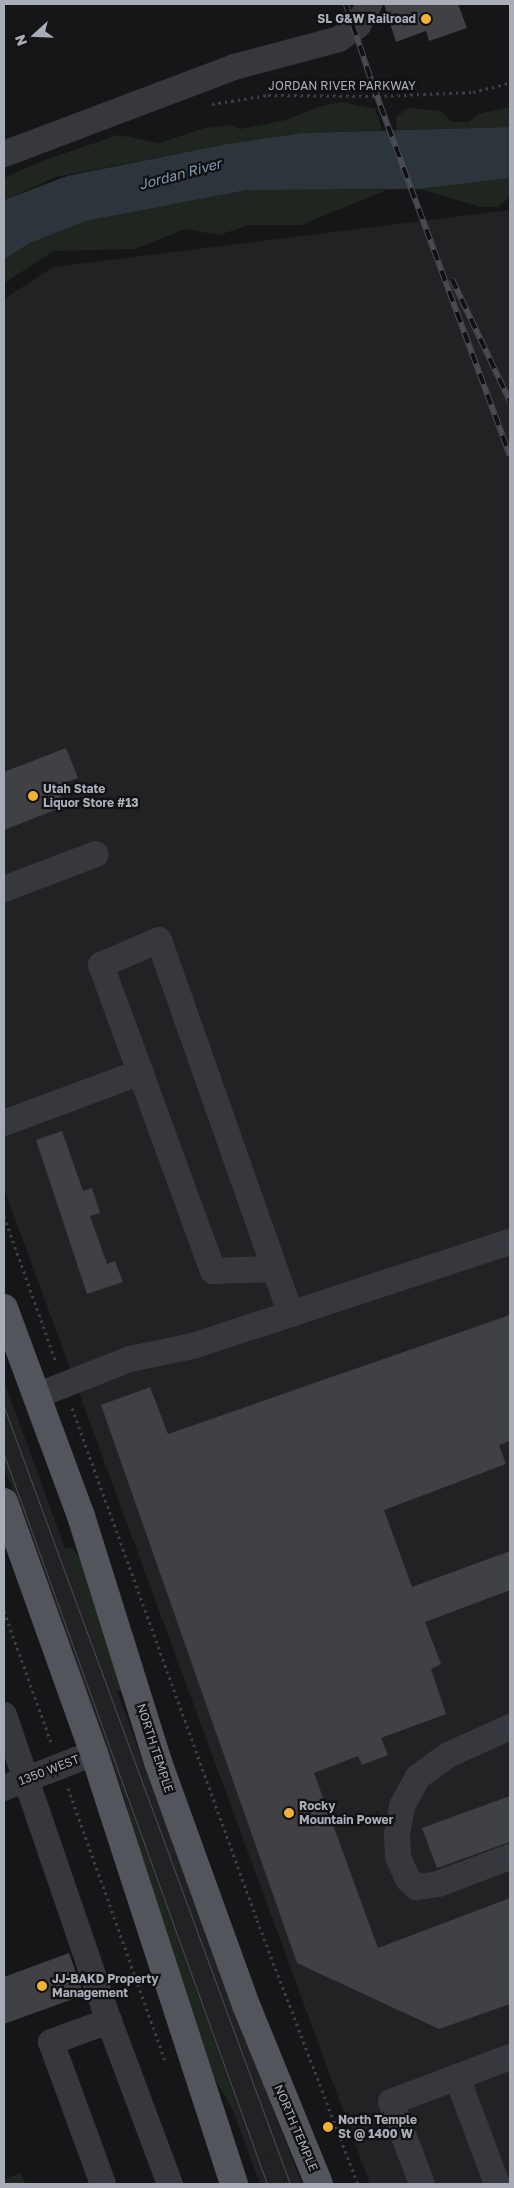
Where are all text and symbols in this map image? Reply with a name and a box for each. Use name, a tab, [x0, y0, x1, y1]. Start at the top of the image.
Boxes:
north arrow	[10, 10, 60, 60]
place label: SL G&W Railroad	[317, 12, 416, 26]
marker: SL G&W Railroad	[420, 13, 432, 25]
text: N	[11, 32, 30, 48]
street label: JORDAN RIVER PARKWAY	[268, 79, 416, 93]
water label: Jordan River	[137, 155, 223, 193]
place label: Utah State Liquor Store #13	[43, 782, 139, 810]
marker: Utah State Liquor Store #13	[27, 790, 39, 802]
street label: NORTH TEMPLE	[134, 1702, 176, 1794]
street label: 1350 WEST	[17, 1752, 81, 1788]
place label: Rocky Mountain Power	[299, 1799, 393, 1827]
marker: Rocky Mountain Power	[283, 1807, 295, 1819]
place label: JJ-BAKD Property Management	[52, 1972, 159, 2000]
marker: JJ-BAKD Property Management	[36, 1980, 48, 1992]
street label: NORTH TEMPLE	[271, 2083, 321, 2173]
place label: North Temple St @ 1400 W	[338, 2113, 417, 2141]
marker: North Temple St @ 1400 W	[322, 2121, 334, 2133]

